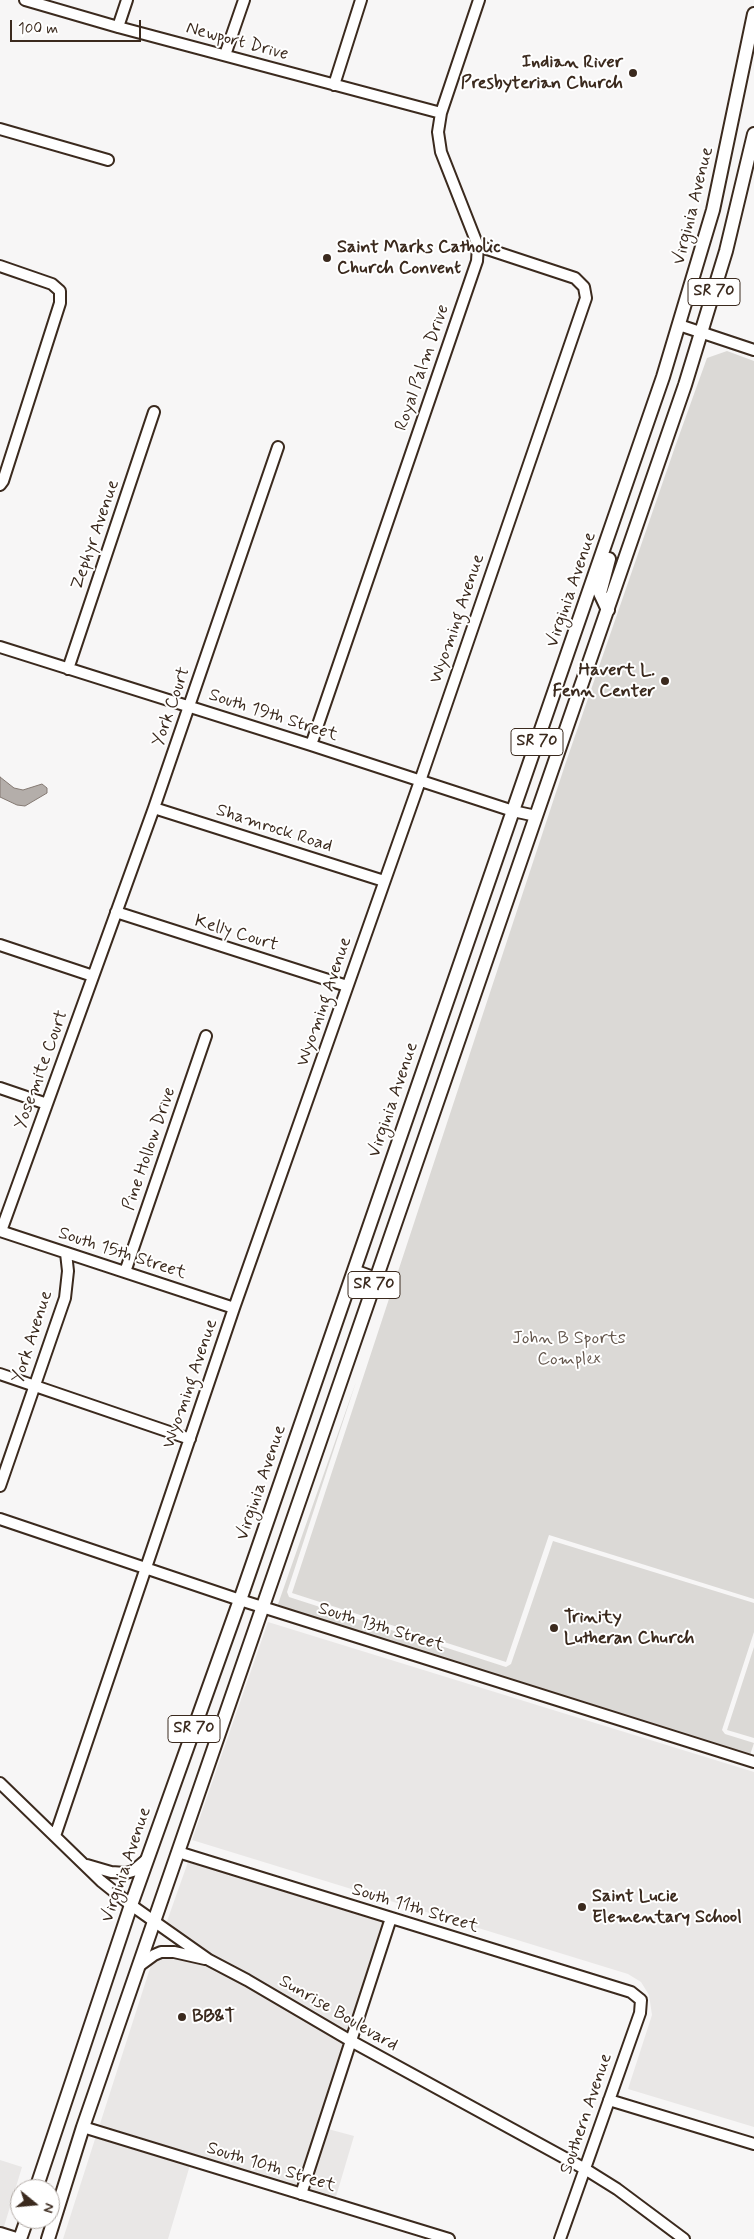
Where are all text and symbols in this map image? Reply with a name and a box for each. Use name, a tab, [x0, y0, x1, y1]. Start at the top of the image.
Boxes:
scale bar	[12, 10, 144, 42]
street label: Newport Drive	[183, 18, 291, 66]
text: 100 m	[18, 19, 58, 39]
place label: Indian River Presbyterian Church	[461, 52, 623, 94]
marker: Indian River Presbyterian Church	[627, 67, 639, 79]
street label: Virginia Avenue	[669, 145, 719, 267]
place label: Saint Marks Catholic Church Convent	[337, 237, 501, 280]
marker: Saint Marks Catholic Church Convent	[321, 252, 333, 264]
road number: SR 70	[688, 278, 740, 306]
street label: Royal Palm Drive	[391, 302, 455, 434]
street label: Zephyr Avenue	[67, 477, 125, 593]
street label: Virginia Avenue	[542, 529, 602, 651]
street label: Wyoming Avenue	[426, 551, 490, 687]
place label: Havert L. Fenn Center	[552, 660, 655, 702]
street label: York Court	[148, 664, 196, 750]
marker: Havert L. Fenn Center	[659, 675, 671, 687]
street label: South 19th Street	[206, 685, 340, 747]
road number: SR 70	[511, 729, 563, 756]
street label: Shamrock Road	[213, 800, 335, 858]
street label: Kelly Court	[192, 911, 280, 957]
street label: Wyoming Avenue	[293, 934, 357, 1070]
street label: Yosemite Court	[10, 1007, 74, 1133]
street label: Virginia Avenue	[364, 1039, 424, 1161]
street label: Pine Hollow Drive	[119, 1085, 181, 1213]
street label: South 15th Street	[55, 1223, 189, 1285]
road number: SR 70	[348, 1272, 400, 1298]
street label: York Avenue	[8, 1288, 58, 1386]
street label: Wyoming Avenue	[159, 1316, 223, 1452]
park label: John B Sports Complex	[512, 1328, 626, 1370]
street label: Virginia Avenue	[232, 1422, 292, 1544]
street label: South 13th Street	[315, 1598, 447, 1658]
place label: Trinity Lutheran Church	[564, 1607, 694, 1650]
marker: Trinity Lutheran Church	[548, 1622, 560, 1634]
road number: SR 70	[168, 1716, 220, 1742]
street label: Virginia Avenue	[97, 1804, 157, 1926]
street label: South 11th Street	[349, 1879, 481, 1939]
place label: Saint Lucie Elementary School	[592, 1886, 742, 1928]
marker: Saint Lucie Elementary School	[576, 1901, 588, 1913]
street label: Sunrise Boulevard	[275, 1971, 401, 2057]
place label: BB&T	[192, 2006, 235, 2028]
marker: BB&T	[176, 2011, 188, 2023]
street label: Southern Avenue	[556, 2051, 618, 2177]
street label: South 10th Street	[204, 2138, 338, 2198]
north arrow	[10, 2179, 60, 2229]
text: N	[38, 2201, 58, 2215]

